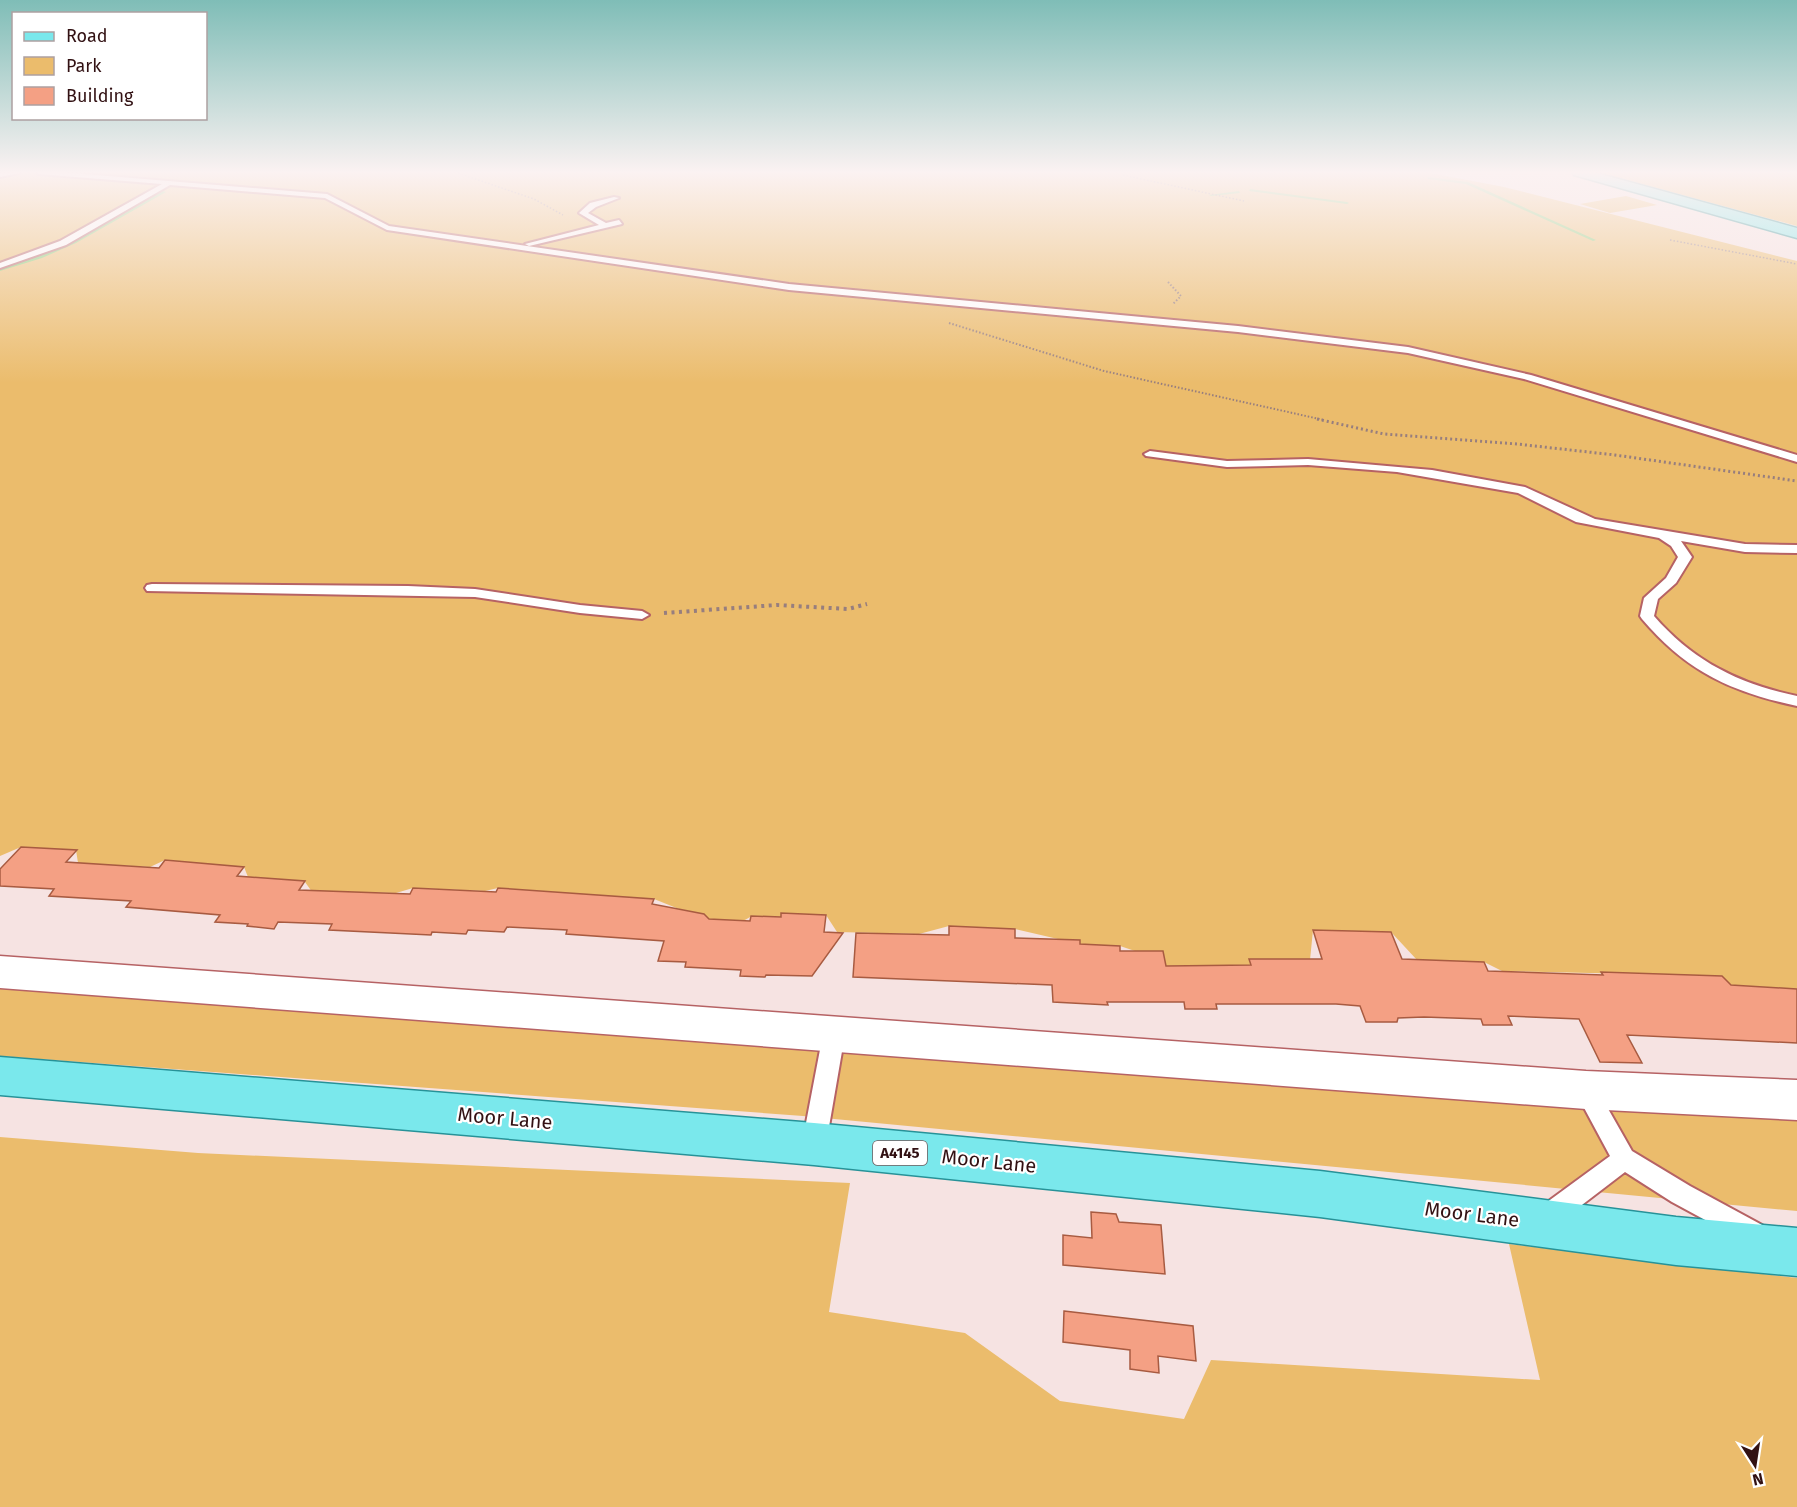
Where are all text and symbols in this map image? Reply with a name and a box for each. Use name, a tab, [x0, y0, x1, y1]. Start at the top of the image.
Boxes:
legend	[12, 12, 207, 120]
text: Road	[66, 25, 108, 47]
text: Park	[66, 55, 102, 77]
text: Building	[66, 85, 134, 107]
street label: Moor Lane	[457, 1102, 553, 1134]
road number: A4145	[873, 1141, 927, 1165]
street label: Moor Lane	[940, 1144, 1038, 1178]
street label: Moor Lane	[1423, 1196, 1521, 1232]
north arrow	[1725, 1435, 1785, 1495]
text: N	[1751, 1469, 1765, 1490]

